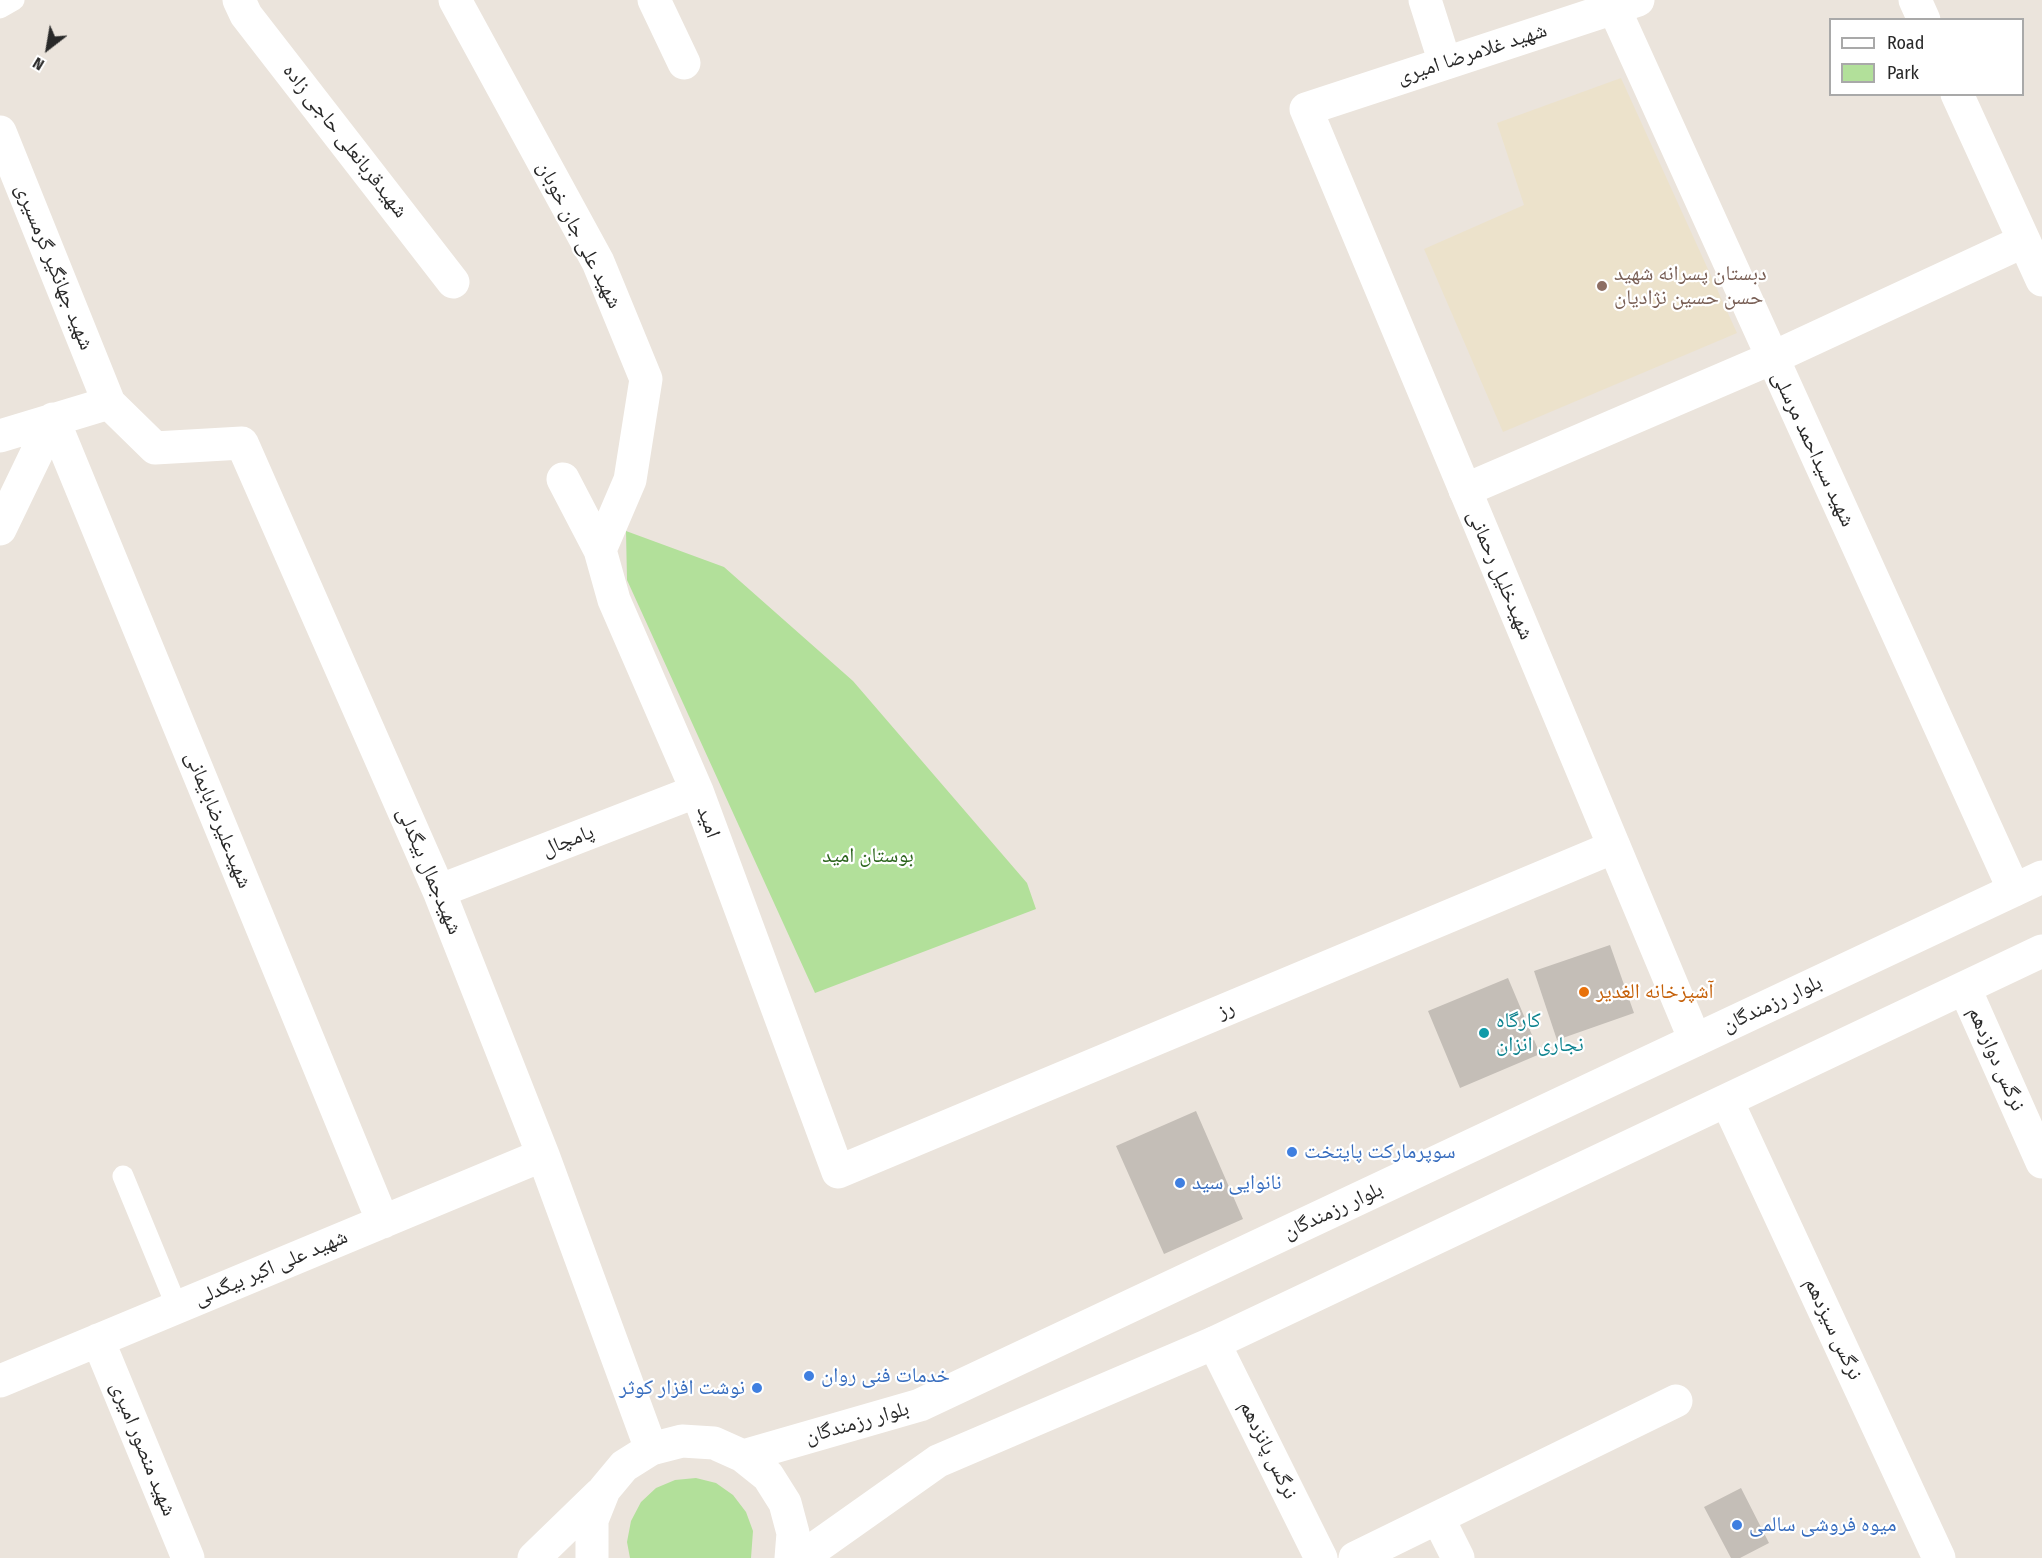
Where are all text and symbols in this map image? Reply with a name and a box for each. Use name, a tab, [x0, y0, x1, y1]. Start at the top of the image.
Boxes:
north arrow	[18, 18, 78, 78]
street label: شهید غلامرضا امیری	[1394, 18, 1550, 90]
legend	[1829, 18, 2024, 96]
text: Road	[1887, 32, 1924, 54]
text: N	[29, 53, 47, 74]
street label: شهیدقربانعلی حاجی زاده	[277, 59, 413, 223]
text: Park	[1887, 62, 1919, 84]
street label: شهید علی جان خوبان	[531, 157, 627, 313]
street label: شهید جهانگیر گرمسیری	[9, 180, 99, 354]
place label: دبستان پسرانه شهید حسن حسین نژادیان	[1614, 261, 1767, 311]
marker: دبستان پسرانه شهید حسن حسین نژادیان	[1595, 279, 1609, 293]
street label: شهید سیداحمد مرسلی	[1766, 367, 1860, 531]
street label: شهیدخلیل رحمانی	[1461, 506, 1539, 644]
street label: شهیدعلیرضابایمانی	[179, 748, 257, 892]
street label: امید	[691, 803, 725, 841]
street label: شهیدجمال بیگدلی	[391, 804, 467, 938]
street label: پامچال	[538, 820, 598, 862]
park label: بوستان امید	[822, 843, 914, 869]
street label: بلوار رزمندگان	[1718, 970, 1826, 1038]
place label: آشپزخانه الغدیر	[1596, 979, 1714, 1005]
marker: آشپزخانه الغدیر	[1577, 985, 1591, 999]
street label: رز	[1214, 995, 1238, 1025]
street label: نرگس دوازدهم	[1962, 1003, 2030, 1115]
place label: کارگاه نجاری انزان	[1496, 1008, 1584, 1058]
marker: کارگاه نجاری انزان	[1477, 1026, 1491, 1040]
place label: سوپرمارکت پایتخت	[1304, 1139, 1456, 1165]
marker: سوپرمارکت پایتخت	[1285, 1145, 1299, 1159]
place label: نانوایی سید	[1192, 1170, 1282, 1196]
marker: نانوایی سید	[1173, 1176, 1187, 1190]
street label: بلوار رزمندگان	[1279, 1177, 1387, 1245]
street label: شهید علی اکبر بیگدلی	[190, 1224, 352, 1312]
street label: نرگس سیزدهم	[1798, 1274, 1868, 1384]
place label: خدمات فنی روان	[821, 1363, 950, 1389]
marker: خدمات فنی روان	[802, 1369, 816, 1383]
place label: نوشت افزار کوثر	[619, 1375, 745, 1401]
street label: شهید منصور امیری	[105, 1378, 181, 1520]
marker: نوشت افزار کوثر	[750, 1381, 764, 1395]
street label: بلوار رزمندگان	[802, 1396, 912, 1450]
street label: نرگس پانزدهم	[1233, 1397, 1303, 1503]
place label: میوه فروشی سالمی	[1749, 1512, 1896, 1538]
marker: میوه فروشی سالمی	[1730, 1518, 1744, 1532]

